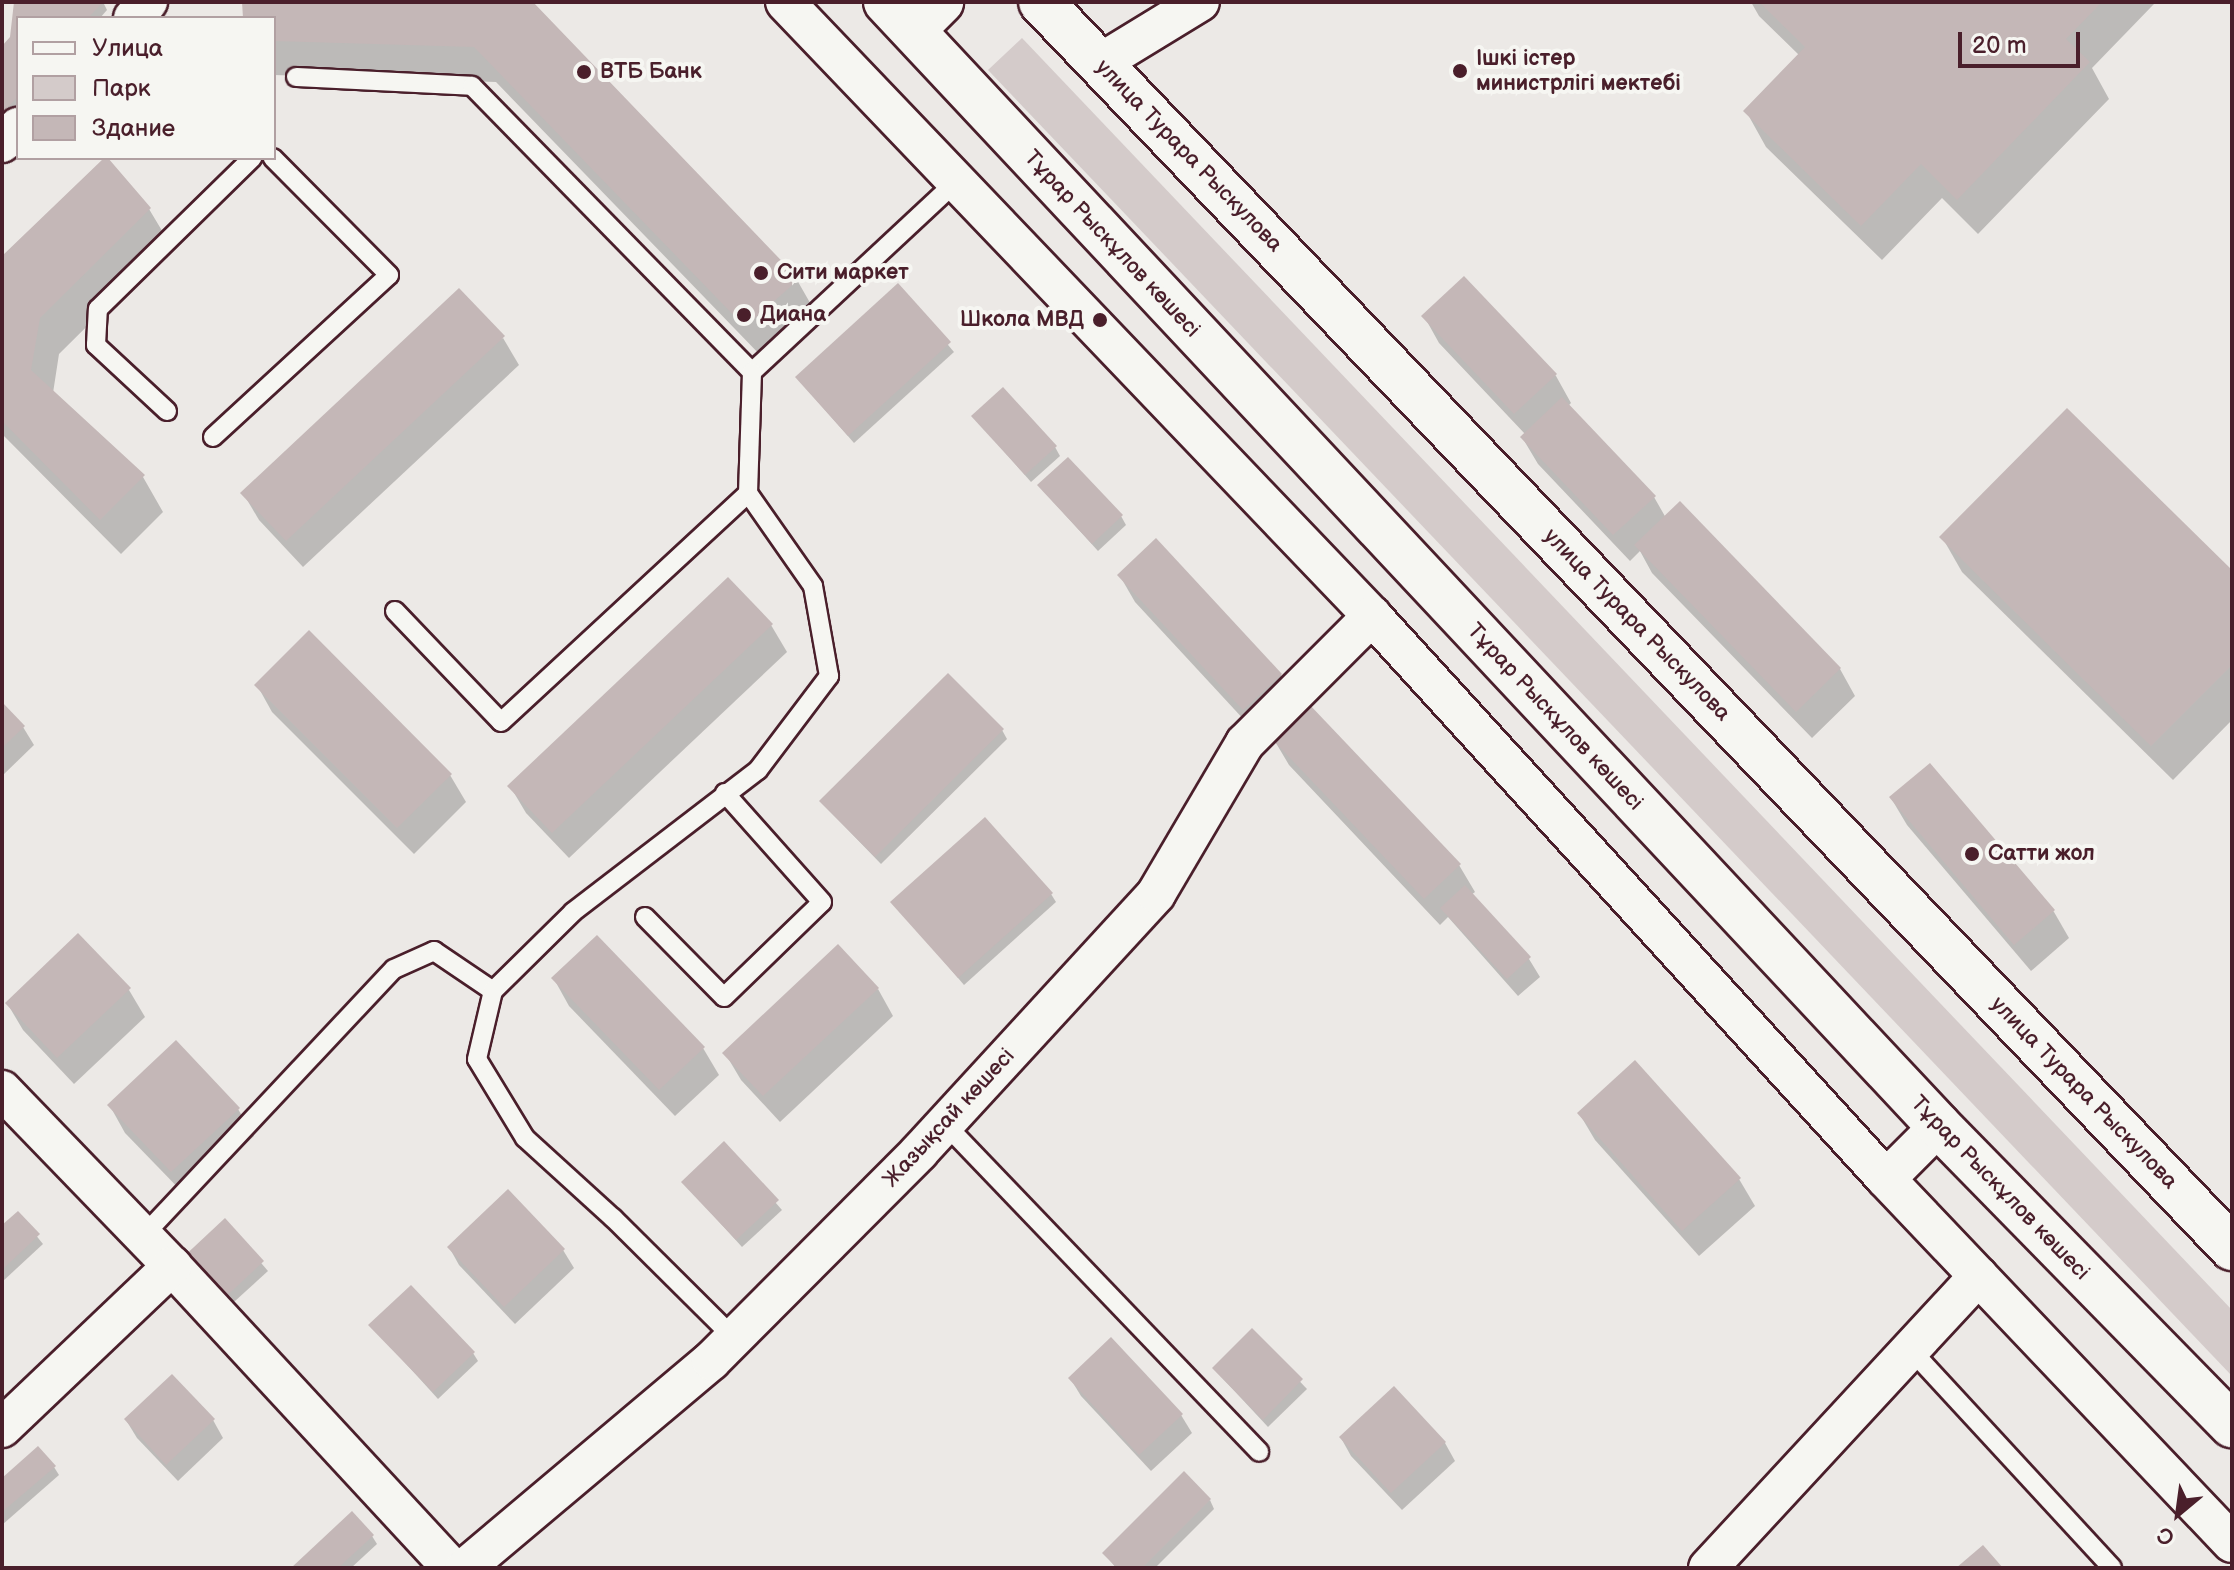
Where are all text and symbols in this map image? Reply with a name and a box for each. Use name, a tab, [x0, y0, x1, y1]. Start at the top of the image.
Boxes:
legend	[16, 16, 276, 160]
scale bar	[1962, 16, 2084, 66]
text: 20 m	[1972, 31, 2027, 60]
text: Улица	[92, 34, 163, 63]
place label: Ішкі істер министрлігі мектебі	[1476, 45, 1681, 96]
street label: улица Турара Рыскулова	[1090, 54, 1288, 258]
place label: ВТБ Банк	[600, 59, 702, 85]
marker: Ішкі істер министрлігі мектебі	[1451, 62, 1469, 80]
marker: ВТБ Банк	[575, 63, 593, 81]
text: Парк	[92, 74, 150, 103]
text: Здание	[92, 114, 175, 143]
street label: Тұрар Рыскұлов көшесі	[1018, 145, 1206, 343]
place label: Сити маркет	[777, 260, 909, 286]
marker: Сити маркет	[752, 264, 770, 282]
place label: Диана	[760, 302, 826, 328]
marker: Диана	[735, 306, 753, 324]
place label: Школа МВД	[960, 307, 1084, 333]
marker: Школа МВД	[1091, 311, 1109, 329]
street label: улица Турара Рыскулова	[1538, 523, 1736, 727]
street label: Тұрар Рыскұлов көшесі	[1461, 618, 1649, 816]
place label: Сатти жол	[1988, 841, 2095, 867]
marker: Сатти жол	[1963, 845, 1981, 863]
street label: улица Турара Рыскулова	[1985, 991, 2183, 1195]
street label: Жазықсай көшесі	[878, 1043, 1020, 1193]
street label: Тұрар Рыскұлов көшесі	[1905, 1090, 2095, 1286]
north arrow	[2138, 1474, 2218, 1554]
text: С	[2153, 1520, 2179, 1551]

